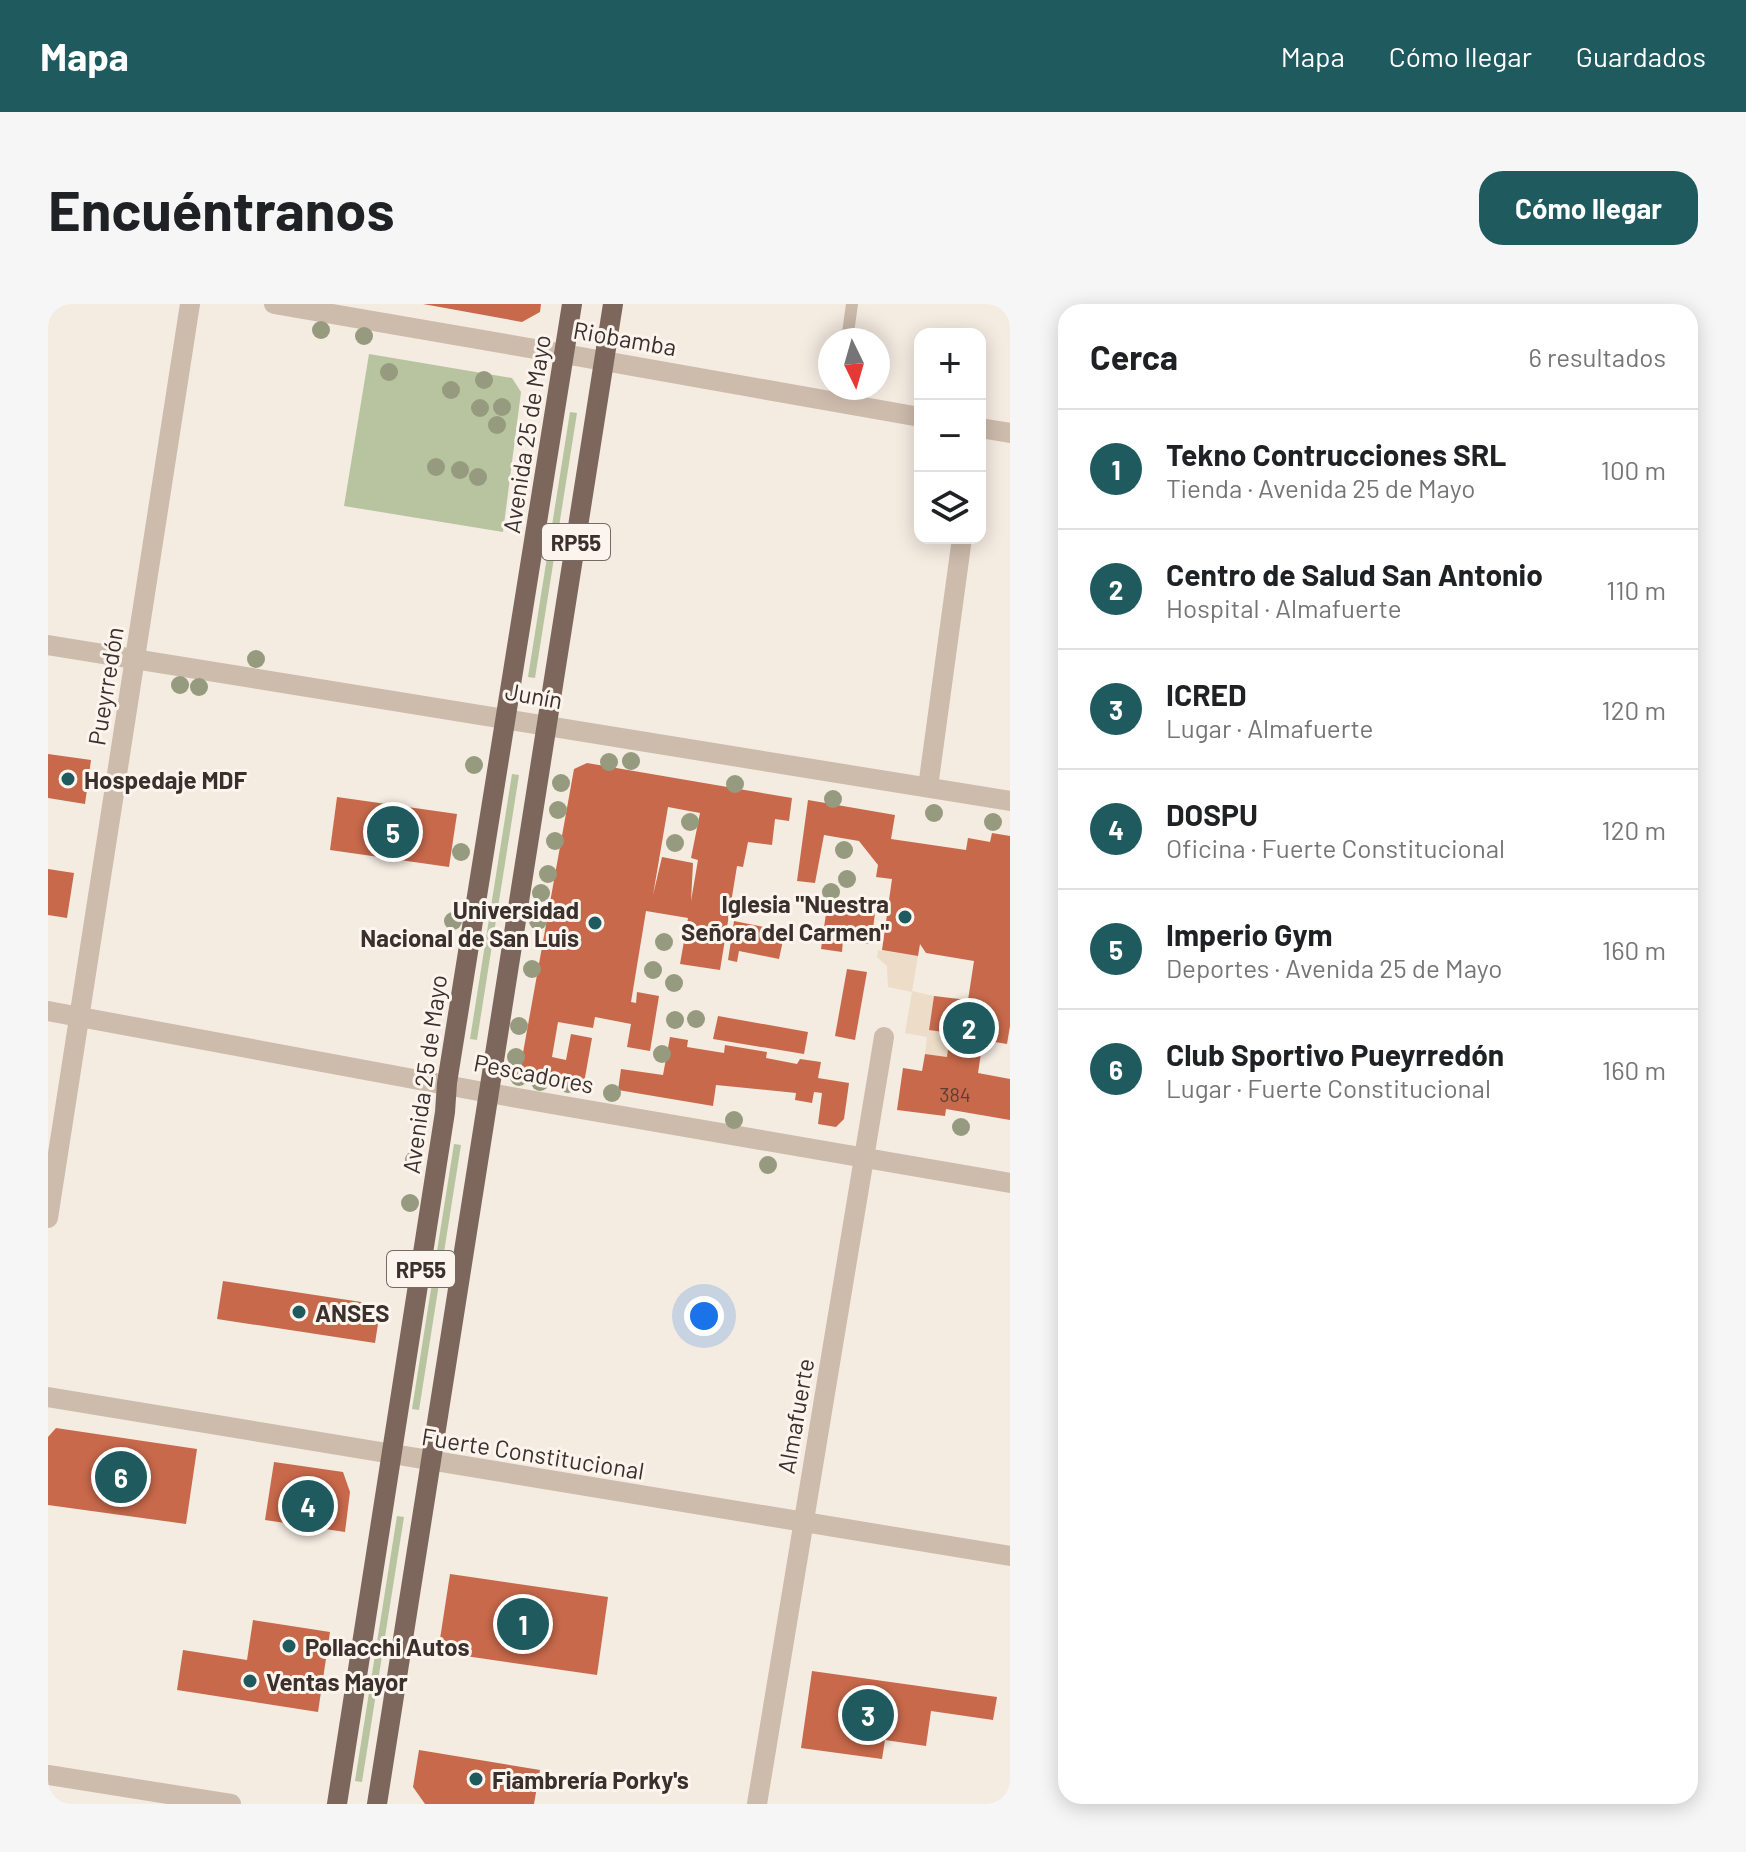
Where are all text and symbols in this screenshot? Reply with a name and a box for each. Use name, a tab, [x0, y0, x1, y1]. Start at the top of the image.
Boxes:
text: Mapa	[40, 33, 129, 79]
text: Mapa	[1281, 39, 1345, 73]
text: Cómo llegar	[1389, 39, 1532, 73]
text: Guardados	[1576, 39, 1706, 73]
button: Cómo llegar	[1479, 171, 1698, 245]
text: Encuéntranos	[48, 175, 395, 242]
street label: Riobamba	[571, 315, 679, 361]
north arrow	[818, 328, 890, 400]
map controls	[914, 328, 986, 544]
button: +	[914, 328, 986, 400]
street label: Avenida 25 de Mayo	[496, 333, 556, 535]
text: Cerca	[1090, 336, 1178, 377]
text: 6 resultados	[1528, 341, 1666, 372]
button: −	[914, 400, 986, 472]
text: Tekno Contrucciones SRL	[1166, 436, 1506, 472]
text: 1	[1111, 454, 1121, 485]
text: 100 m	[1601, 454, 1666, 485]
button: layers	[914, 472, 986, 544]
text: Tienda · Avenida 25 de Mayo	[1166, 472, 1475, 503]
road number: RP55	[542, 524, 610, 560]
text: Centro de Salud San Antonio	[1166, 556, 1543, 592]
text: 2	[1109, 574, 1123, 605]
text: 110 m	[1606, 574, 1666, 605]
text: Hospital · Almafuerte	[1166, 592, 1402, 623]
street label: Pueyrredón	[81, 625, 129, 747]
street label: Junín	[503, 676, 565, 714]
text: ICRED	[1166, 676, 1247, 712]
text: 3	[1109, 694, 1123, 725]
text: 120 m	[1602, 694, 1666, 725]
text: Lugar · Almafuerte	[1166, 712, 1373, 743]
place label: Hospedaje MDF	[84, 765, 247, 794]
marker: Hospedaje MDF	[59, 770, 77, 788]
text: DOSPU	[1166, 796, 1258, 832]
pin: 5	[367, 802, 419, 862]
text: 4	[1108, 814, 1124, 845]
text: 120 m	[1602, 814, 1666, 845]
text: Oficina · Fuerte Constitucional	[1166, 832, 1505, 863]
place label: Iglesia "Nuestra Señora del Carmen"	[681, 889, 889, 946]
place label: Universidad Nacional de San Luis	[360, 895, 579, 952]
marker: Iglesia "Nuestra Señora del Carmen"	[896, 908, 914, 926]
marker: Universidad Nacional de San Luis	[586, 914, 604, 932]
text: Imperio Gym	[1166, 916, 1333, 952]
text: 5	[1109, 934, 1123, 965]
text: 160 m	[1602, 934, 1666, 965]
text: Deportes · Avenida 25 de Mayo	[1166, 952, 1503, 983]
street label: Avenida 25 de Mayo	[396, 973, 452, 1175]
pin: 2	[943, 998, 995, 1058]
text: Club Sportivo Pueyrredón	[1166, 1036, 1504, 1072]
street label: Pescadores	[472, 1047, 596, 1099]
text: 6	[1109, 1054, 1123, 1085]
text: 160 m	[1602, 1054, 1666, 1085]
text: Lugar · Fuerte Constitucional	[1166, 1072, 1491, 1103]
house number: 384	[939, 1082, 971, 1106]
road number: RP55	[387, 1251, 455, 1287]
your location	[684, 1296, 724, 1336]
place label: ANSES	[315, 1298, 390, 1327]
marker: ANSES	[290, 1303, 308, 1321]
street label: Almafuerte	[771, 1356, 819, 1476]
street label: Fuerte Constitucional	[420, 1421, 646, 1485]
pin: 6	[95, 1447, 147, 1507]
pin: 4	[282, 1476, 334, 1536]
pin: 1	[497, 1594, 549, 1654]
place label: Pollacchi Autos	[305, 1632, 470, 1661]
marker: Pollacchi Autos	[280, 1637, 298, 1655]
place label: Ventas Mayor	[266, 1667, 408, 1696]
marker: Ventas Mayor	[241, 1672, 259, 1690]
pin: 3	[842, 1685, 894, 1745]
place label: Fiambrería Porky's	[492, 1765, 689, 1794]
marker: Fiambrería Porky's	[467, 1770, 485, 1788]

